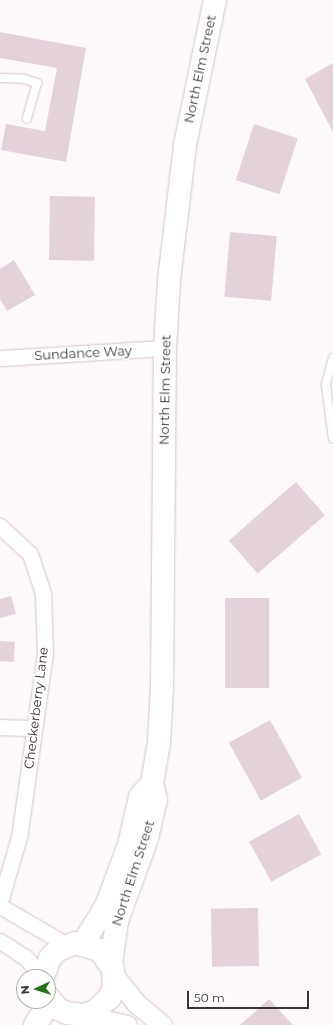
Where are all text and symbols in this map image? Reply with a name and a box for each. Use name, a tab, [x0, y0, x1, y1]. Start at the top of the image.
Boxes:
street label: North Elm Street	[181, 13, 219, 125]
street label: North Elm Street	[156, 335, 174, 445]
street label: Sundance Way	[34, 343, 132, 363]
street label: Checkerberry Lane	[21, 646, 51, 770]
street label: North Elm Street	[109, 818, 157, 928]
north arrow	[16, 969, 56, 1009]
scale bar	[189, 983, 311, 1009]
text: N	[18, 985, 32, 995]
text: 50 m	[194, 990, 225, 1005]

